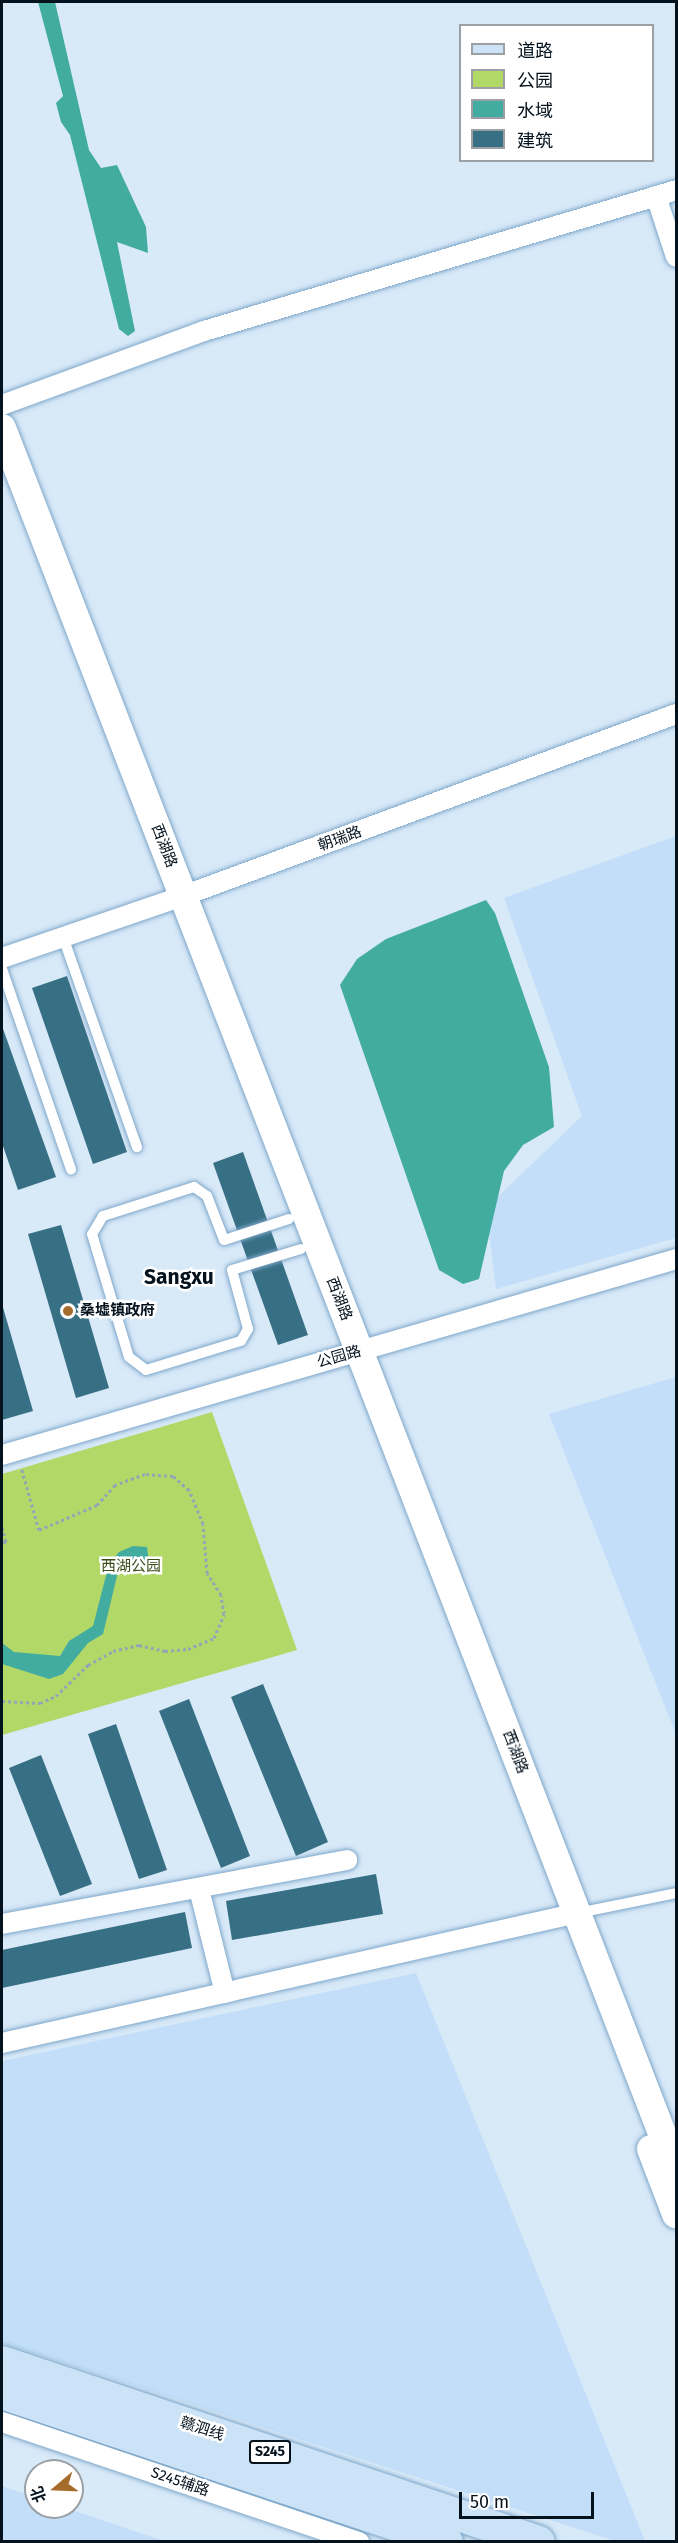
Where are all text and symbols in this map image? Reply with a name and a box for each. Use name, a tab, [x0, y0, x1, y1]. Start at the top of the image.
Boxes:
legend	[459, 24, 654, 162]
text: 道路	[517, 40, 553, 62]
text: 公园	[517, 70, 553, 92]
text: 水域	[517, 100, 553, 122]
text: 建筑	[517, 130, 553, 152]
street label: 西湖路	[148, 822, 180, 870]
street label: 朝瑞路	[316, 823, 364, 855]
district label: Sangxu	[144, 1264, 214, 1290]
street label: 西湖路	[323, 1275, 355, 1323]
place label: 桑墟镇政府	[80, 1302, 155, 1320]
marker: 桑墟镇政府	[61, 1304, 75, 1318]
street label: 公园路	[315, 1342, 363, 1372]
park label: 西湖公园	[101, 1558, 161, 1576]
street label: 西湖路	[499, 1728, 531, 1776]
street label: 赣泗线	[178, 2413, 226, 2445]
road number: S245	[249, 2441, 291, 2463]
north arrow	[24, 2459, 84, 2519]
street label: S245辅路	[149, 2464, 211, 2500]
scale bar	[462, 2480, 597, 2518]
text: 北	[27, 2484, 50, 2505]
text: 50 m	[470, 2491, 509, 2513]

